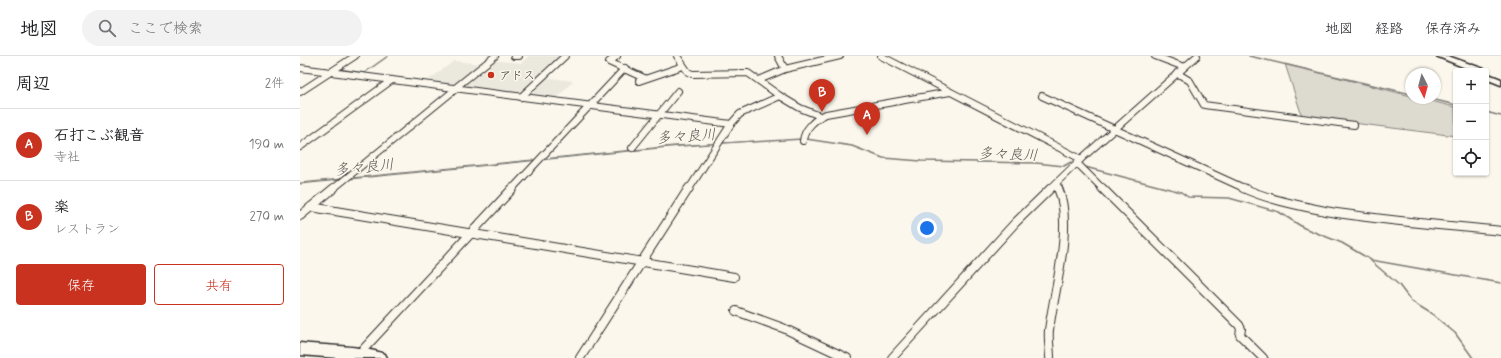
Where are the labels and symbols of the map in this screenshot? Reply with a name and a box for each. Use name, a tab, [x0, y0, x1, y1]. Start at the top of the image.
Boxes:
place label: アドス	[499, 68, 535, 84]
north arrow	[1405, 68, 1441, 104]
marker: アドス	[486, 70, 496, 80]
pin: B	[809, 79, 835, 112]
pin: A	[854, 102, 880, 135]
water label: 多々良川	[655, 125, 717, 149]
water label: 多々良川	[978, 144, 1038, 166]
water label: 多々良川	[333, 155, 395, 181]
your location	[917, 218, 937, 238]

